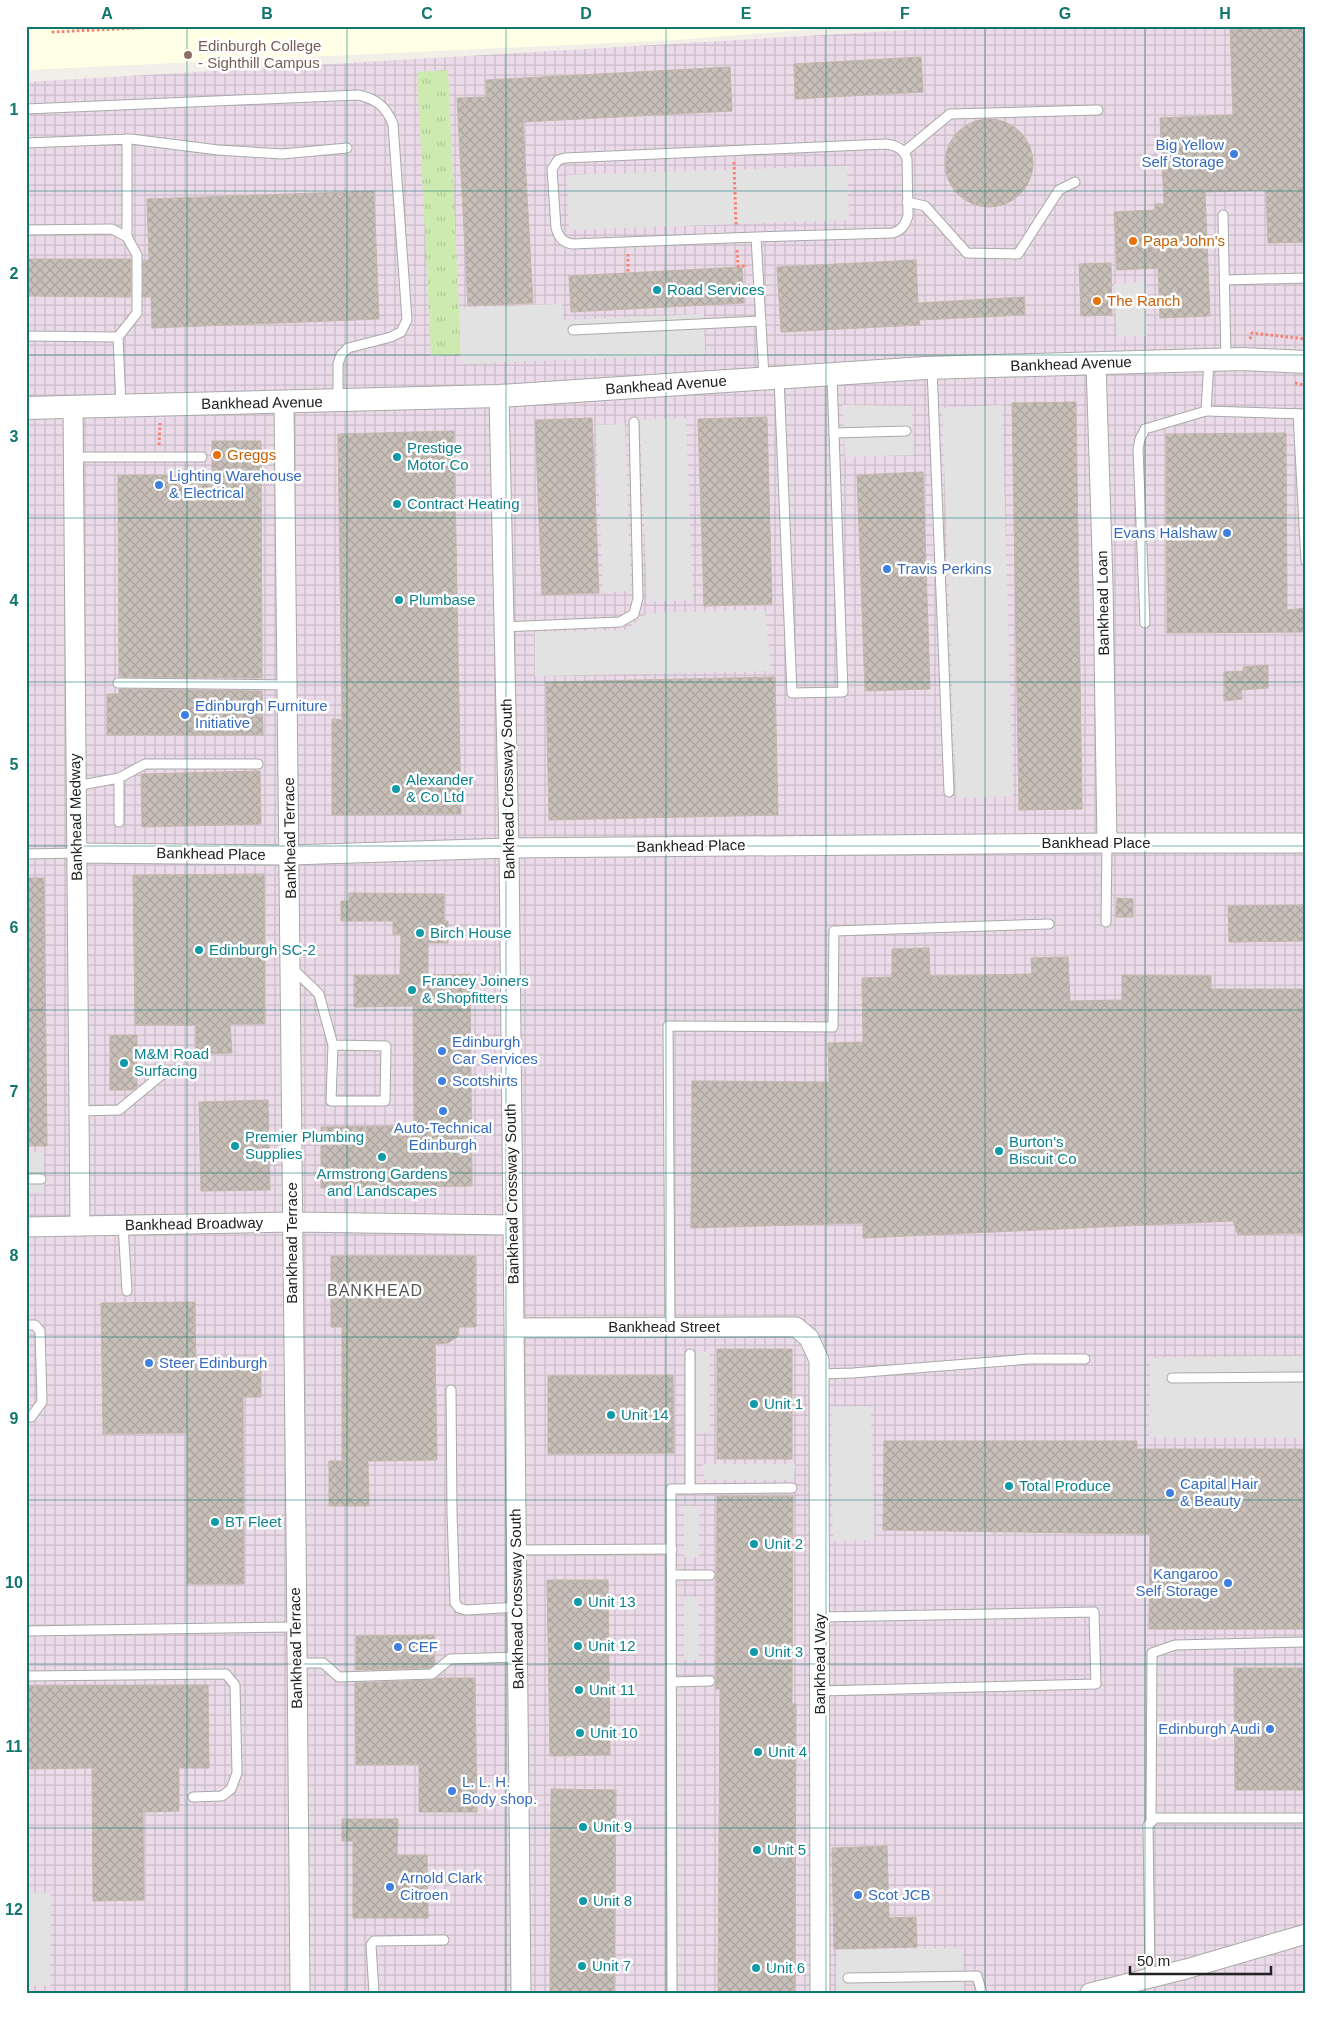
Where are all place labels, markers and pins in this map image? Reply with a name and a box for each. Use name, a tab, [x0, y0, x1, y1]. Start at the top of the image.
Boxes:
place label: Edinburgh College - Sighthill Campus	[198, 37, 321, 71]
marker: Edinburgh College - Sighthill Campus	[182, 49, 194, 61]
place label: Big Yellow Self Storage	[1141, 136, 1224, 170]
marker: Big Yellow Self Storage	[1228, 148, 1240, 160]
place label: Papa John's	[1143, 232, 1225, 249]
marker: Papa John's	[1127, 235, 1139, 247]
place label: Road Services	[667, 281, 765, 298]
marker: Road Services	[651, 284, 663, 296]
place label: The Ranch	[1107, 292, 1180, 309]
marker: The Ranch	[1091, 295, 1103, 307]
place label: Prestige Motor Co	[407, 439, 469, 473]
place label: Greggs	[227, 446, 276, 463]
marker: Greggs	[211, 449, 223, 461]
marker: Prestige Motor Co	[391, 451, 403, 463]
place label: Lighting Warehouse & Electrical	[169, 467, 302, 501]
marker: Lighting Warehouse & Electrical	[153, 479, 165, 491]
place label: Contract Heating	[407, 495, 520, 512]
marker: Contract Heating	[391, 498, 403, 510]
place label: Evans Halshaw	[1114, 524, 1217, 541]
marker: Evans Halshaw	[1221, 527, 1233, 539]
place label: Travis Perkins	[897, 560, 991, 577]
marker: Travis Perkins	[881, 563, 893, 575]
place label: Plumbase	[409, 591, 476, 608]
marker: Plumbase	[393, 594, 405, 606]
place label: Edinburgh Furniture Initiative	[195, 697, 328, 731]
marker: Edinburgh Furniture Initiative	[179, 709, 191, 721]
place label: Alexander & Co Ltd	[406, 771, 474, 805]
marker: Alexander & Co Ltd	[390, 783, 402, 795]
place label: Birch House	[430, 924, 512, 941]
marker: Birch House	[414, 927, 426, 939]
place label: Edinburgh SC-2	[209, 941, 316, 958]
marker: Edinburgh SC-2	[193, 944, 205, 956]
place label: Francey Joiners & Shopfitters	[422, 972, 529, 1006]
marker: Francey Joiners & Shopfitters	[406, 984, 418, 996]
place label: Edinburgh Car Services	[452, 1033, 538, 1067]
place label: M&M Road Surfacing	[134, 1045, 209, 1079]
marker: Edinburgh Car Services	[436, 1045, 448, 1057]
marker: M&M Road Surfacing	[118, 1057, 130, 1069]
place label: Scotshirts	[452, 1072, 518, 1089]
marker: Scotshirts	[436, 1075, 448, 1087]
marker: Auto-Technical Edinburgh	[437, 1105, 449, 1117]
place label: Auto-Technical Edinburgh	[394, 1119, 492, 1153]
place label: Premier Plumbing Supplies	[245, 1128, 364, 1162]
place label: Burton's Biscuit Co	[1009, 1133, 1077, 1167]
marker: Premier Plumbing Supplies	[229, 1140, 241, 1152]
marker: Burton's Biscuit Co	[993, 1145, 1005, 1157]
marker: Armstrong Gardens and Landscapes	[376, 1151, 388, 1163]
place label: Armstrong Gardens and Landscapes	[317, 1165, 447, 1199]
place label: Steer Edinburgh	[159, 1354, 267, 1371]
marker: Steer Edinburgh	[143, 1357, 155, 1369]
place label: Unit 1	[764, 1395, 803, 1412]
marker: Unit 1	[748, 1398, 760, 1410]
place label: Unit 14	[621, 1406, 669, 1423]
marker: Unit 14	[605, 1409, 617, 1421]
place label: Capital Hair & Beauty	[1180, 1475, 1258, 1509]
place label: Total Produce	[1019, 1477, 1111, 1494]
marker: Total Produce	[1003, 1480, 1015, 1492]
marker: Capital Hair & Beauty	[1164, 1487, 1176, 1499]
place label: BT Fleet	[225, 1513, 282, 1530]
marker: BT Fleet	[209, 1516, 221, 1528]
place label: Unit 2	[764, 1535, 803, 1552]
marker: Unit 2	[748, 1538, 760, 1550]
place label: Kangaroo Self Storage	[1135, 1565, 1218, 1599]
marker: Kangaroo Self Storage	[1222, 1577, 1234, 1589]
place label: Unit 13	[588, 1593, 636, 1610]
marker: Unit 13	[572, 1596, 584, 1608]
place label: Unit 12	[588, 1637, 636, 1654]
place label: CEF	[408, 1638, 438, 1655]
marker: Unit 12	[572, 1640, 584, 1652]
marker: CEF	[392, 1641, 404, 1653]
place label: Unit 3	[764, 1643, 803, 1660]
marker: Unit 3	[748, 1646, 760, 1658]
place label: Unit 11	[589, 1681, 635, 1698]
marker: Unit 11	[573, 1684, 585, 1696]
place label: Edinburgh Audi	[1158, 1720, 1260, 1737]
marker: Edinburgh Audi	[1264, 1723, 1276, 1735]
place label: Unit 10	[590, 1724, 638, 1741]
marker: Unit 10	[574, 1727, 586, 1739]
place label: Unit 4	[768, 1743, 807, 1760]
marker: Unit 4	[752, 1746, 764, 1758]
place label: L. L. H. Body shop.	[462, 1773, 537, 1807]
marker: L. L. H. Body shop.	[446, 1785, 458, 1797]
place label: Unit 9	[593, 1818, 632, 1835]
marker: Unit 9	[577, 1821, 589, 1833]
place label: Unit 5	[767, 1841, 806, 1858]
marker: Unit 5	[751, 1844, 763, 1856]
place label: Arnold Clark Citroen	[400, 1869, 483, 1903]
marker: Arnold Clark Citroen	[384, 1881, 396, 1893]
place label: Scot JCB	[868, 1886, 931, 1903]
marker: Scot JCB	[852, 1889, 864, 1901]
place label: Unit 8	[593, 1892, 632, 1909]
marker: Unit 8	[577, 1895, 589, 1907]
place label: Unit 7	[592, 1957, 631, 1974]
place label: Unit 6	[766, 1959, 805, 1976]
marker: Unit 7	[576, 1960, 588, 1972]
marker: Unit 6	[750, 1962, 762, 1974]

